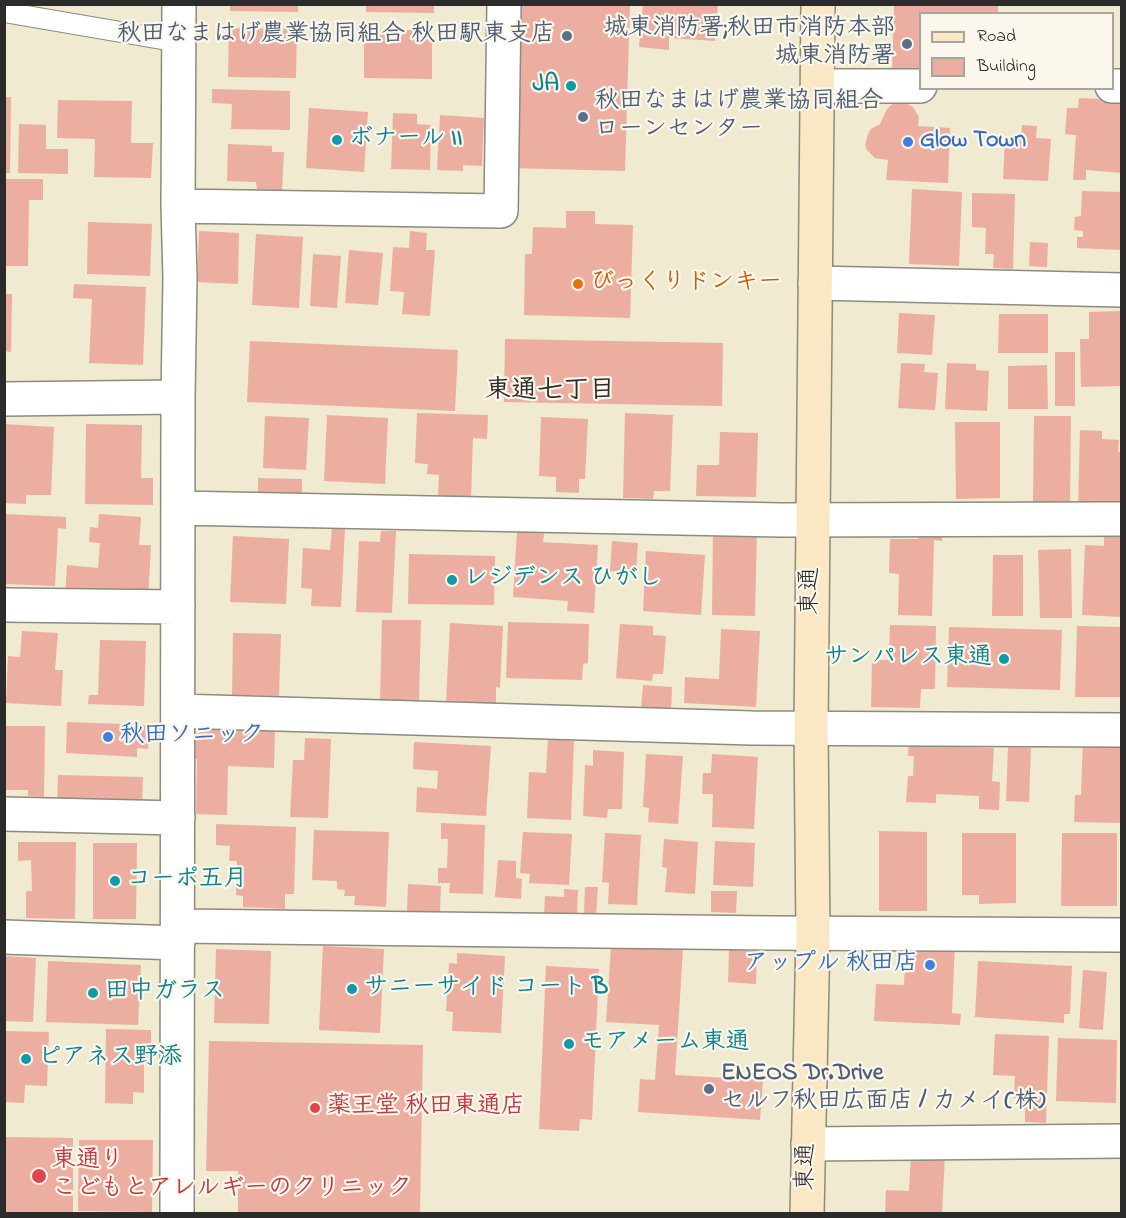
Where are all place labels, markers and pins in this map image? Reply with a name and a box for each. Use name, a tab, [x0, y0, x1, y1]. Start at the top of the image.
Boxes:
place label: 城東消防署;秋田市消防本部 城東消防署	[604, 16, 895, 72]
place label: 秋田なまはげ農業協同組合 秋田駅東支店	[117, 22, 555, 50]
marker: 秋田なまはげ農業協同組合 秋田駅東支店	[560, 29, 574, 43]
marker: 城東消防署;秋田市消防本部 城東消防署	[900, 37, 914, 51]
place label: JA	[533, 72, 559, 100]
marker: JA	[564, 79, 578, 93]
place label: 秋田なまはげ農業協同組合 ローンセンター	[595, 89, 883, 145]
marker: 秋田なまはげ農業協同組合 ローンセンター	[576, 110, 590, 124]
place label: ボナール II	[349, 126, 462, 154]
place label: Glow Town	[920, 128, 1026, 156]
marker: ボナール II	[330, 133, 344, 147]
marker: Glow Town	[901, 135, 915, 149]
place label: びっくりドンキー	[590, 270, 782, 298]
marker: びっくりドンキー	[571, 277, 585, 291]
place label: レジデンス ひがし	[464, 566, 662, 594]
marker: レジデンス ひがし	[445, 573, 459, 587]
place label: サンパレス東通	[824, 645, 992, 673]
marker: サンパレス東通	[997, 652, 1011, 666]
place label: 秋田ソニック	[120, 723, 264, 751]
marker: 秋田ソニック	[101, 730, 115, 744]
place label: コーポ五月	[127, 867, 247, 895]
marker: コーポ五月	[108, 874, 122, 888]
place label: アップル 秋田店	[744, 951, 918, 979]
marker: アップル 秋田店	[923, 958, 937, 972]
place label: サニーサイド コート B	[364, 975, 608, 1003]
place label: 田中ガラス	[105, 979, 225, 1007]
marker: サニーサイド コート B	[345, 982, 359, 996]
marker: 田中ガラス	[86, 986, 100, 1000]
place label: モアメーム東通	[581, 1030, 749, 1058]
marker: モアメーム東通	[562, 1037, 576, 1051]
place label: ピアネス野添	[38, 1045, 182, 1073]
marker: ピアネス野添	[19, 1052, 33, 1066]
place label: ENEOS Dr.Drive セルフ秋田広面店 / カメイ(株)	[721, 1061, 1046, 1117]
marker: ENEOS Dr.Drive セルフ秋田広面店 / カメイ(株)	[702, 1082, 716, 1096]
place label: 薬王堂 秋田東通店	[327, 1094, 525, 1122]
marker: 薬王堂 秋田東通店	[308, 1101, 322, 1115]
place label: 東通り こどもとアレルギーのクリニック	[52, 1148, 412, 1204]
marker: 東通り こどもとアレルギーのクリニック	[30, 1167, 48, 1185]

